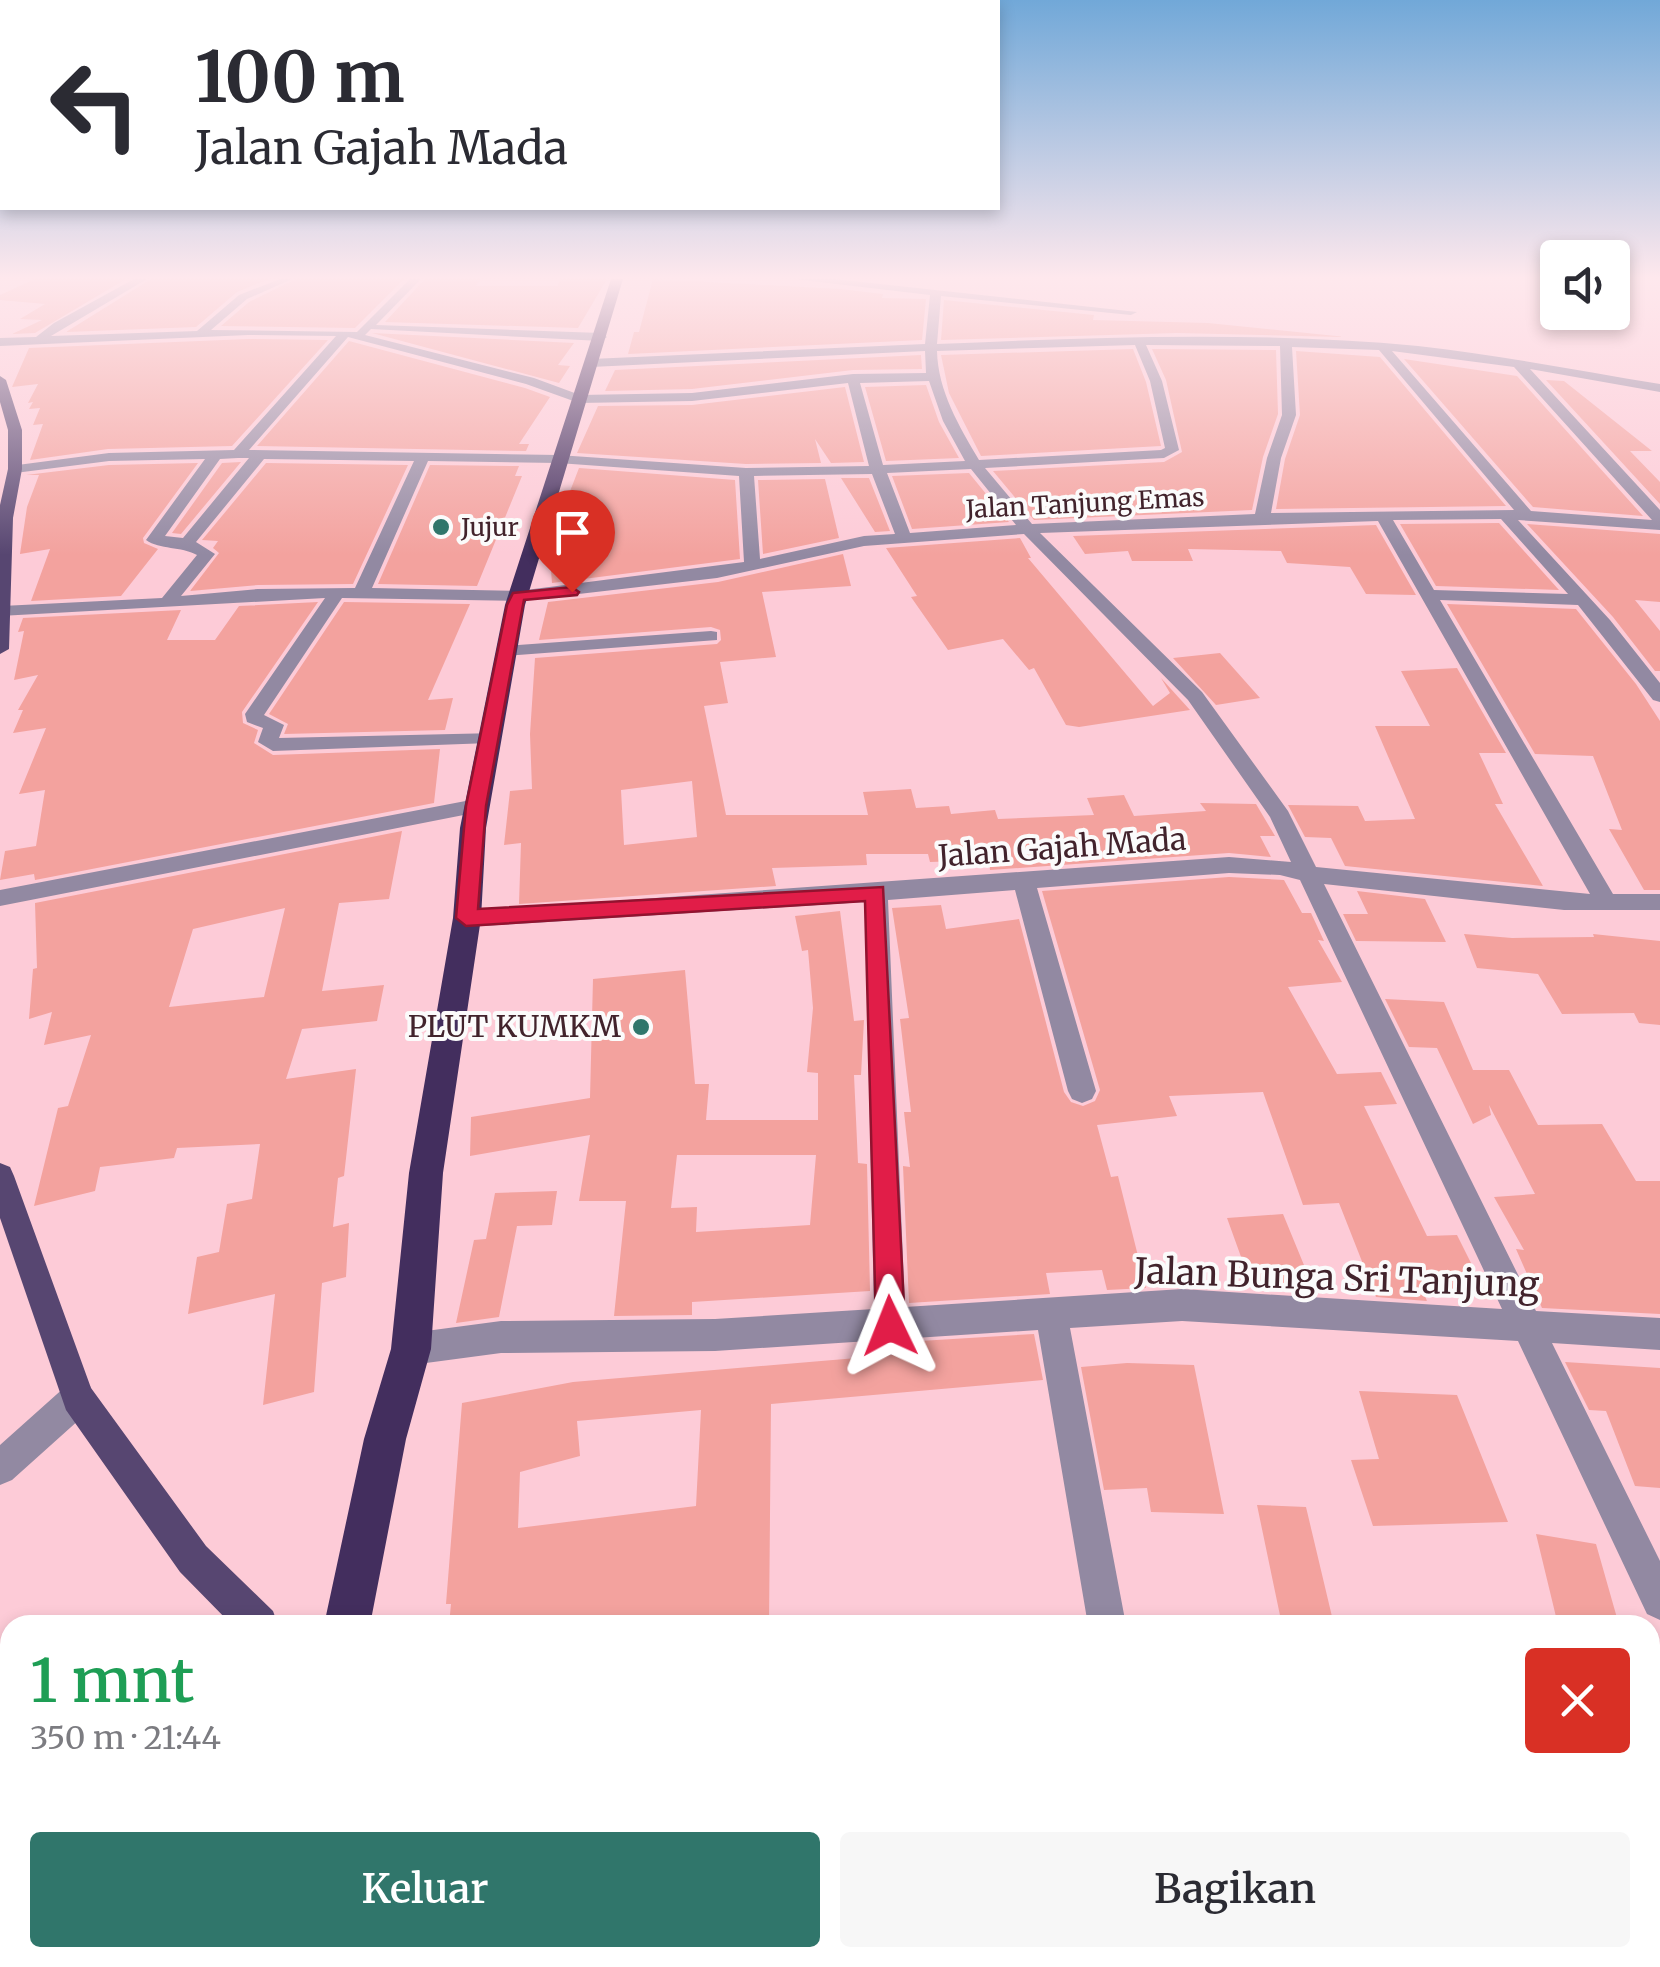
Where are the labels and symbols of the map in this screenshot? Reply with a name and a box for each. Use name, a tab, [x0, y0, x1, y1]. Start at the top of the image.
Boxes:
street label: Jalan Tanjung Emas	[964, 481, 1205, 525]
pin	[530, 490, 615, 593]
place label: Jujur	[460, 511, 519, 543]
marker: Jujur	[430, 516, 452, 538]
street label: Jalan Gajah Mada	[936, 819, 1187, 875]
place label: PLUT KUMKM	[408, 1007, 621, 1045]
marker: PLUT KUMKM	[630, 1016, 652, 1038]
street label: Jalan Bunga Sri Tanjung	[1133, 1249, 1540, 1307]
position arrow	[838, 1274, 942, 1378]

